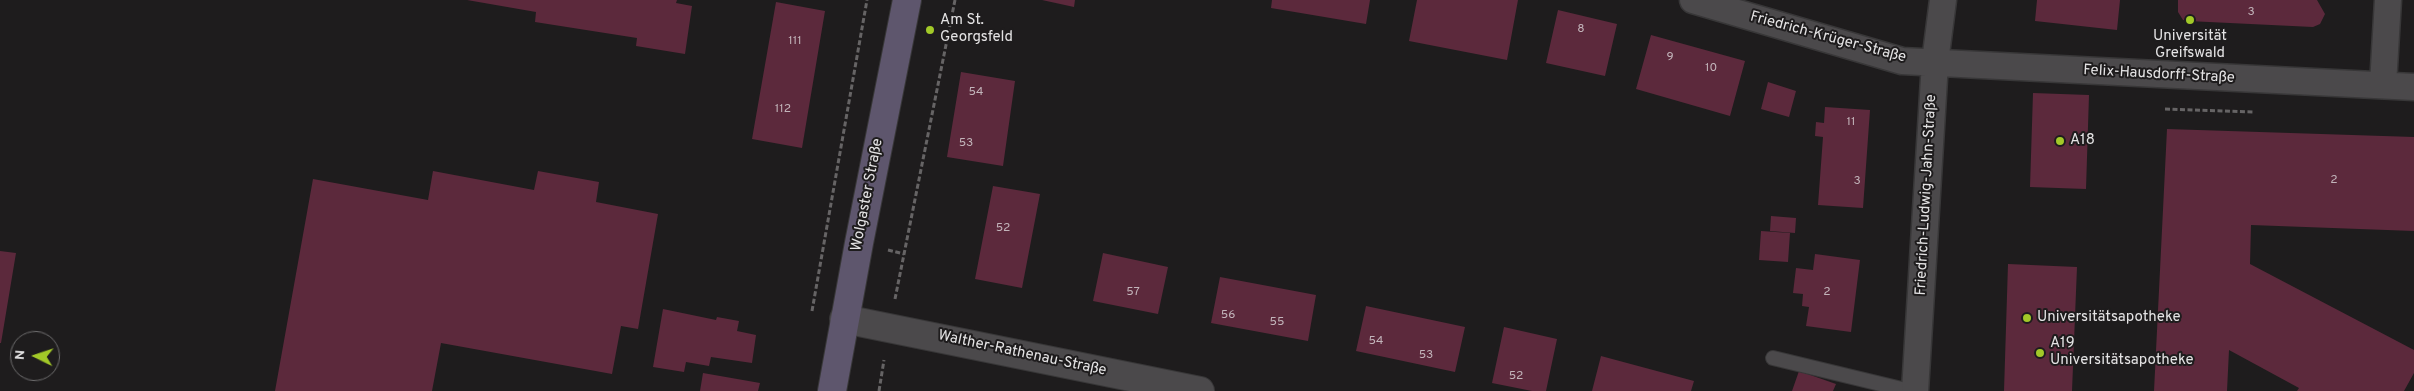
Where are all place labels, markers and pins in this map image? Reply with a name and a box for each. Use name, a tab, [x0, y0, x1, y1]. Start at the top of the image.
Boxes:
place label: Am St. Georgsfeld	[940, 12, 1013, 47]
marker: Universität Greifswald	[2184, 14, 2196, 26]
marker: Am St. Georgsfeld	[924, 24, 936, 36]
place label: Universität Greifswald	[2153, 28, 2227, 63]
place label: A18	[2070, 132, 2095, 150]
marker: A18	[2054, 135, 2066, 147]
place label: Universitätsapotheke	[2037, 309, 2180, 327]
marker: Universitätsapotheke	[2021, 312, 2033, 324]
place label: A19 Universitätsapotheke	[2050, 335, 2193, 370]
marker: A19 Universitätsapotheke	[2034, 347, 2046, 359]

